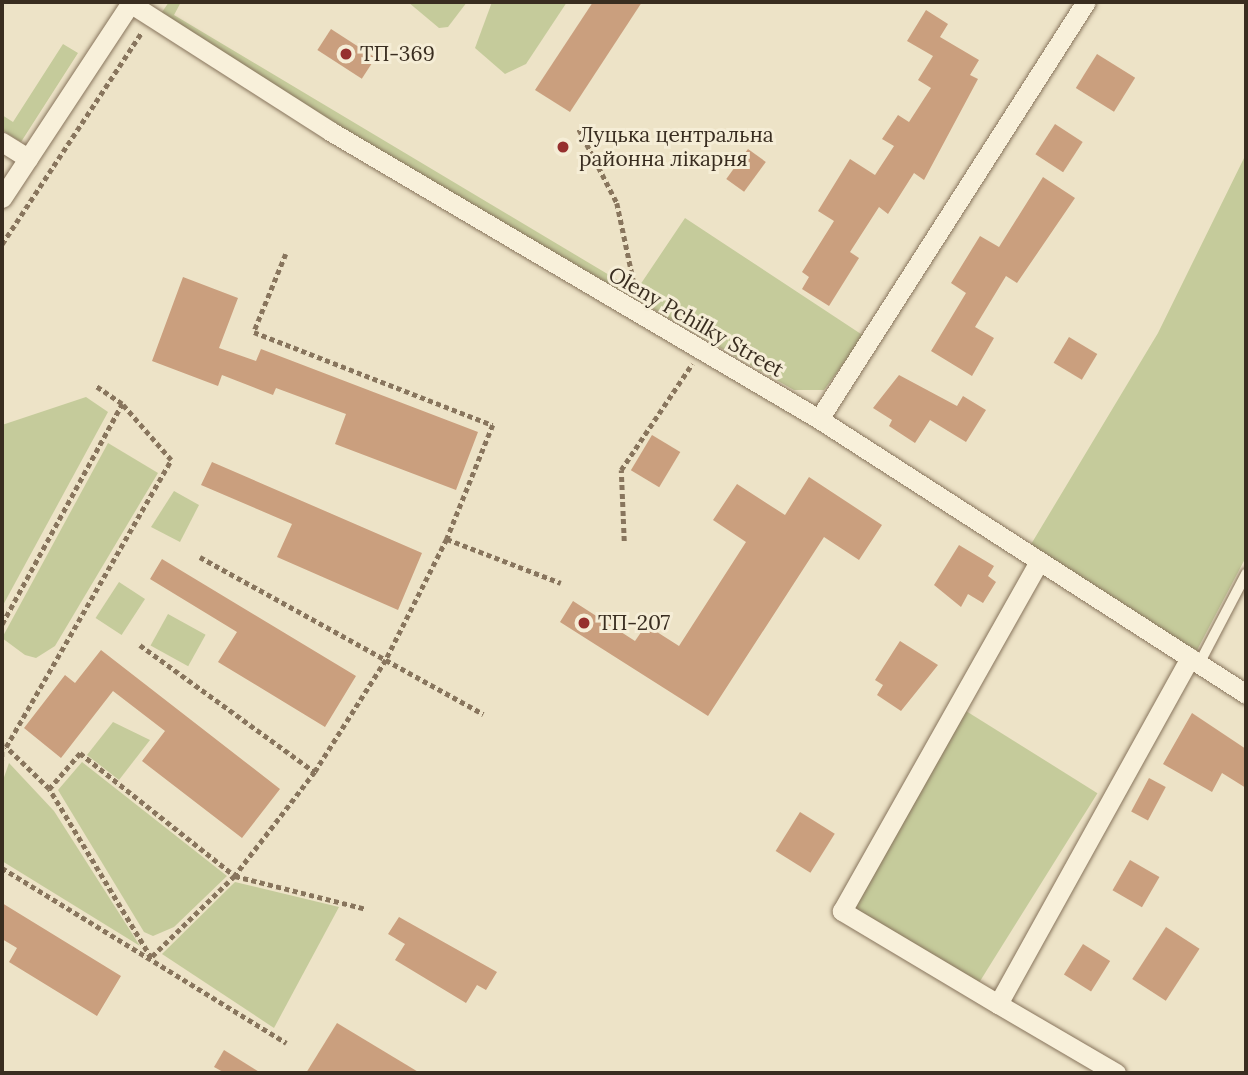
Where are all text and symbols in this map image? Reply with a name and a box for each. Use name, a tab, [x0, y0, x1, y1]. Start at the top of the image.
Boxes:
place label: ТП-369	[360, 41, 435, 67]
marker: ТП-369	[338, 46, 354, 62]
place label: Луцька центральна районна лікарня	[579, 122, 774, 172]
marker: Луцька центральна районна лікарня	[553, 137, 573, 157]
street label: Oleny Pchilky Street	[604, 262, 788, 382]
place label: ТП-207	[598, 610, 670, 636]
marker: ТП-207	[576, 615, 592, 631]

